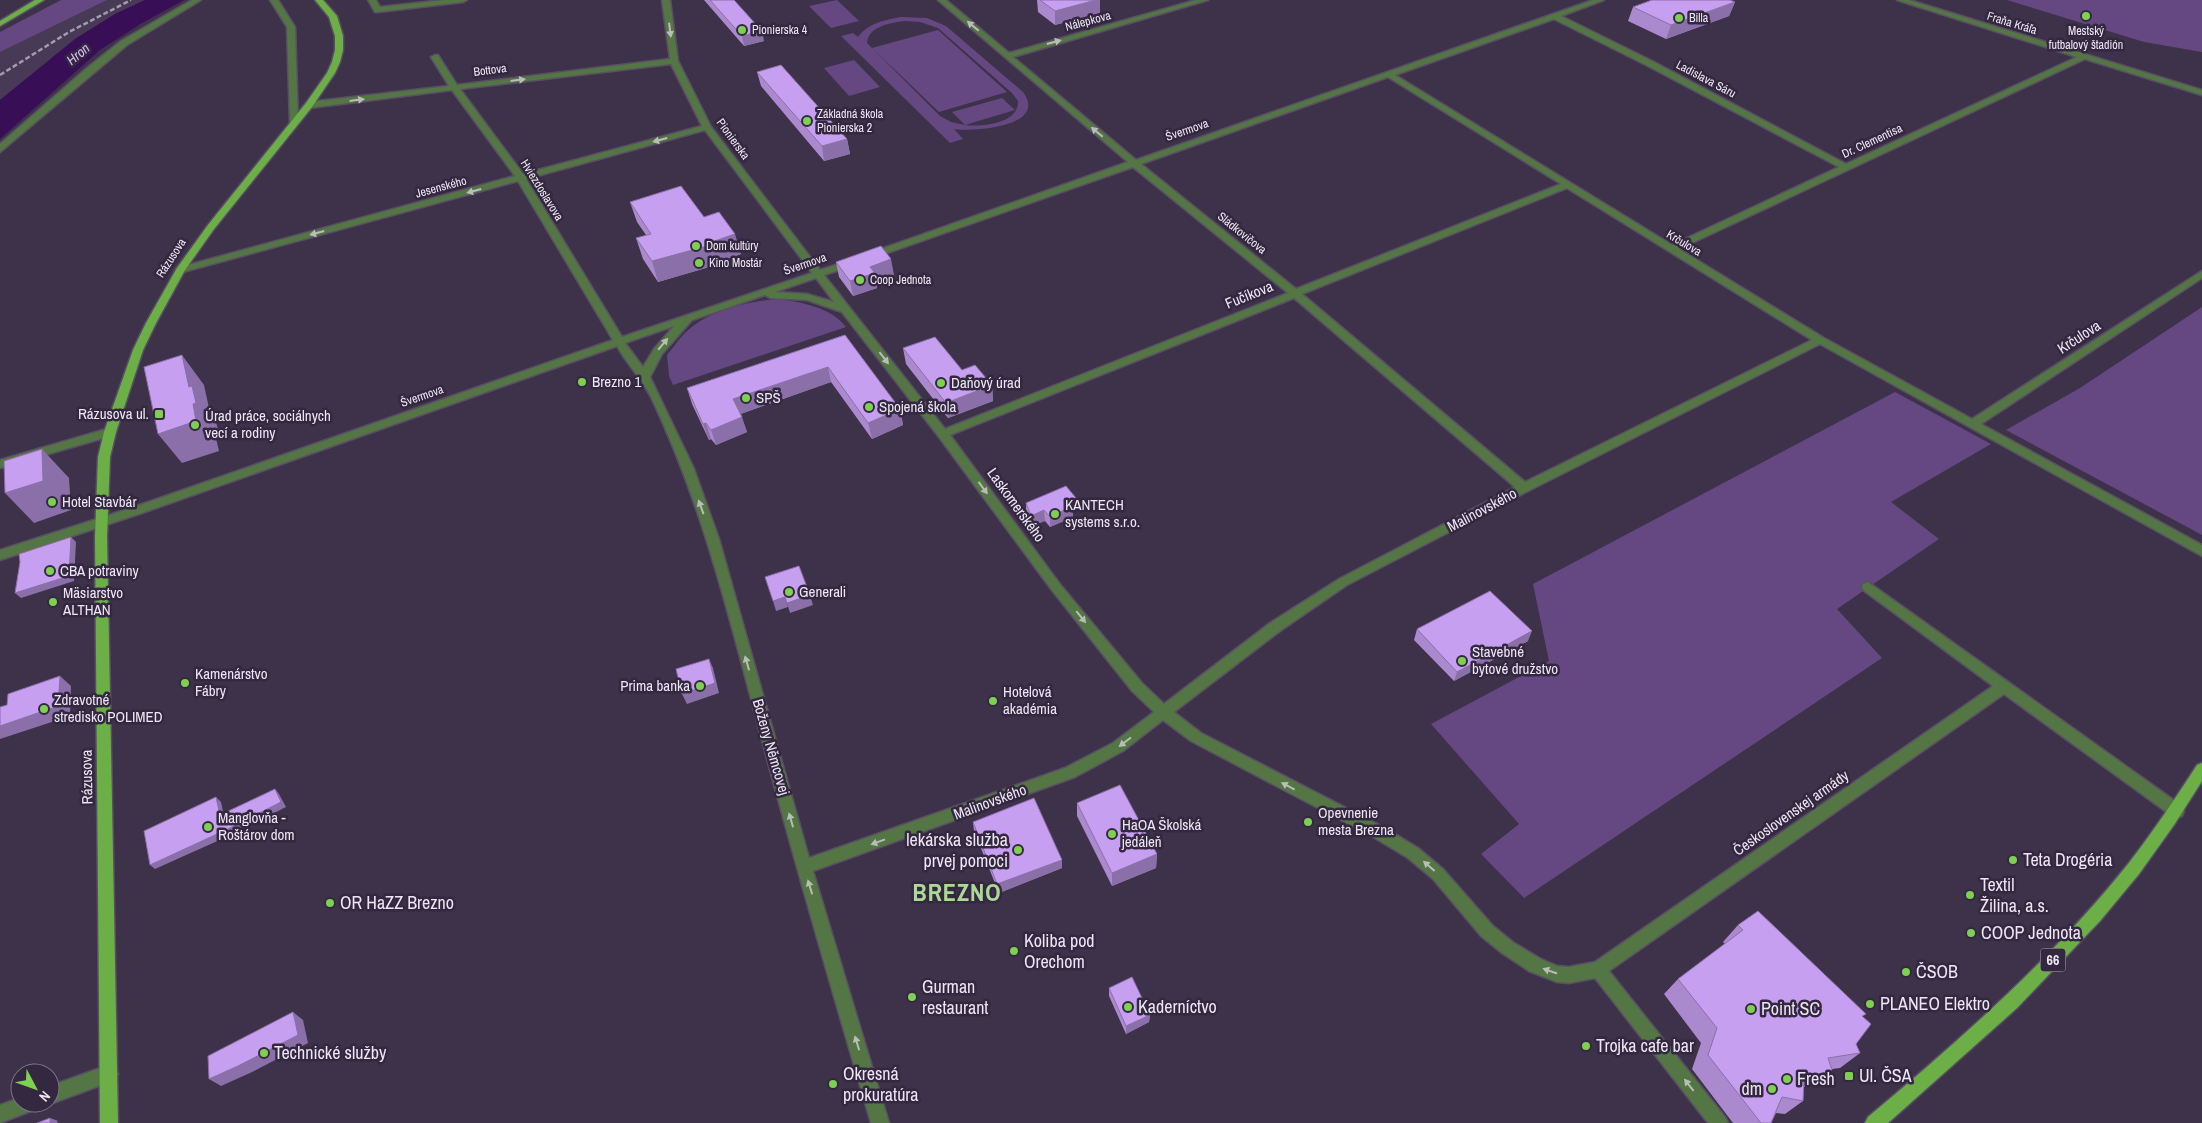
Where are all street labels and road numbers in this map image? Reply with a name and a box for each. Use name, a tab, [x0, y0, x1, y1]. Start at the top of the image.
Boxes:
street label: Nálepkova	[1063, 7, 1113, 35]
street label: Fraňa Kráľa	[1985, 8, 2039, 38]
street label: Ladislava Sáru	[1673, 57, 1739, 101]
street label: Bottova	[472, 60, 508, 80]
street label: Pionierska	[713, 115, 754, 163]
street label: Švermova	[1163, 115, 1211, 145]
street label: Dr. Clementisa	[1839, 120, 1905, 162]
street label: Hviezdoslavova	[517, 156, 567, 224]
street label: Jesenského	[414, 172, 468, 202]
street label: Sládkovičova	[1214, 208, 1270, 258]
street label: Krčulova	[1663, 226, 1705, 260]
street label: Rázusova	[152, 235, 190, 281]
street label: Švermova	[781, 249, 829, 279]
street label: Fučíkova	[1222, 275, 1276, 314]
street label: Krčulova	[2053, 315, 2105, 358]
street label: Švermova	[398, 381, 446, 411]
street label: Laskomerského	[982, 463, 1051, 546]
street label: Malinovského	[1443, 482, 1520, 537]
street label: Boženy Němcovej	[748, 696, 795, 797]
street label: Rázusova	[76, 749, 97, 805]
street label: Československej armády	[1729, 764, 1853, 860]
street label: Malinovského	[951, 779, 1029, 824]
road number: 66	[2040, 948, 2066, 972]

